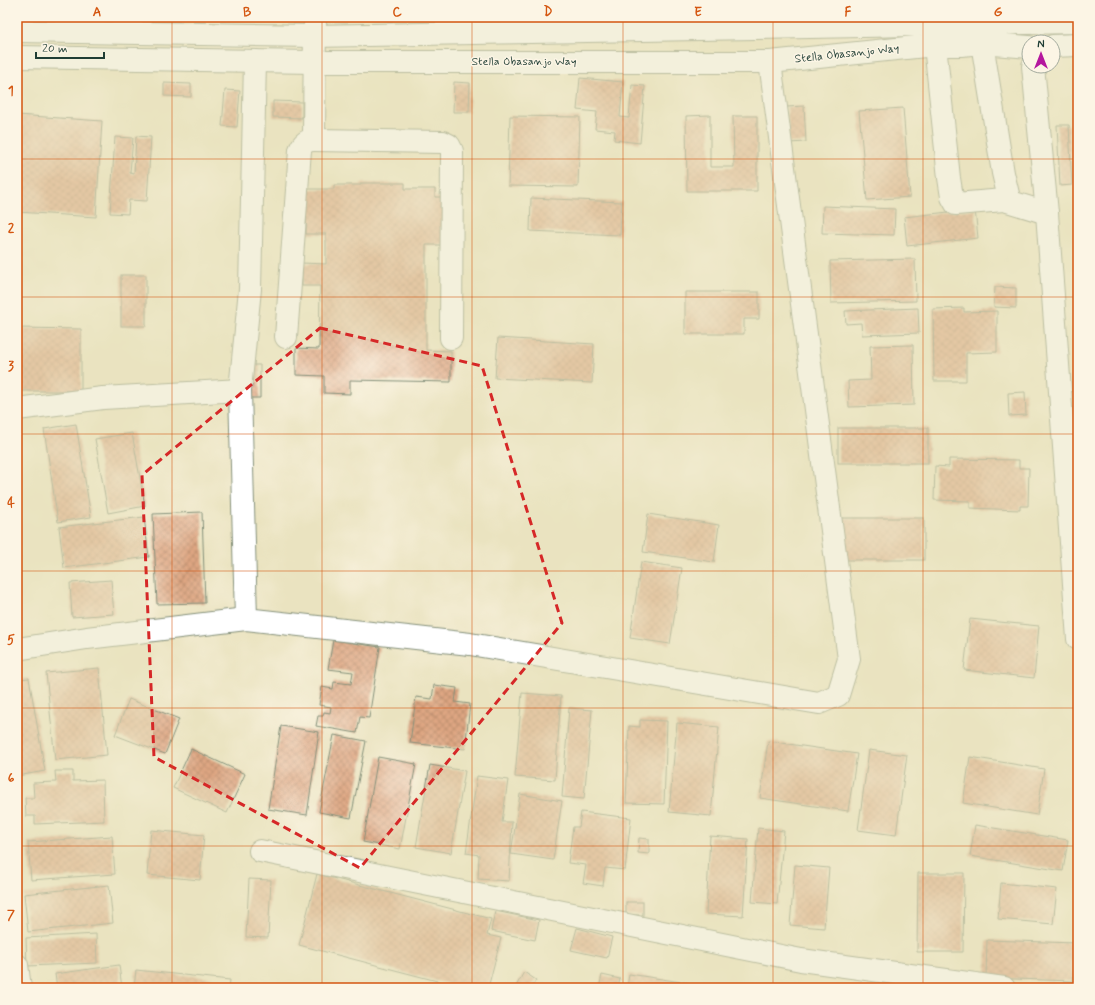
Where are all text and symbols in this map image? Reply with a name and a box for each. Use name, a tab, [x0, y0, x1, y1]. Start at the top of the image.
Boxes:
text: A	[93, 4, 101, 21]
text: B	[243, 4, 252, 21]
text: C	[392, 4, 402, 21]
text: D	[544, 4, 553, 21]
text: E	[694, 4, 702, 21]
text: F	[845, 4, 852, 21]
text: G	[994, 4, 1003, 21]
scale bar	[36, 34, 104, 60]
north arrow	[1021, 34, 1061, 74]
text: N	[1037, 38, 1045, 52]
text: 20 m	[42, 41, 68, 57]
street label: Stella Obasanjo Way	[794, 41, 900, 67]
street label: Stella Obasanjo Way	[471, 54, 577, 70]
text: 1	[8, 83, 14, 100]
text: 2	[8, 220, 15, 237]
text: 3	[8, 358, 14, 375]
text: 4	[7, 495, 15, 512]
text: 5	[7, 632, 15, 649]
text: 6	[8, 770, 15, 787]
text: 7	[7, 907, 15, 924]

